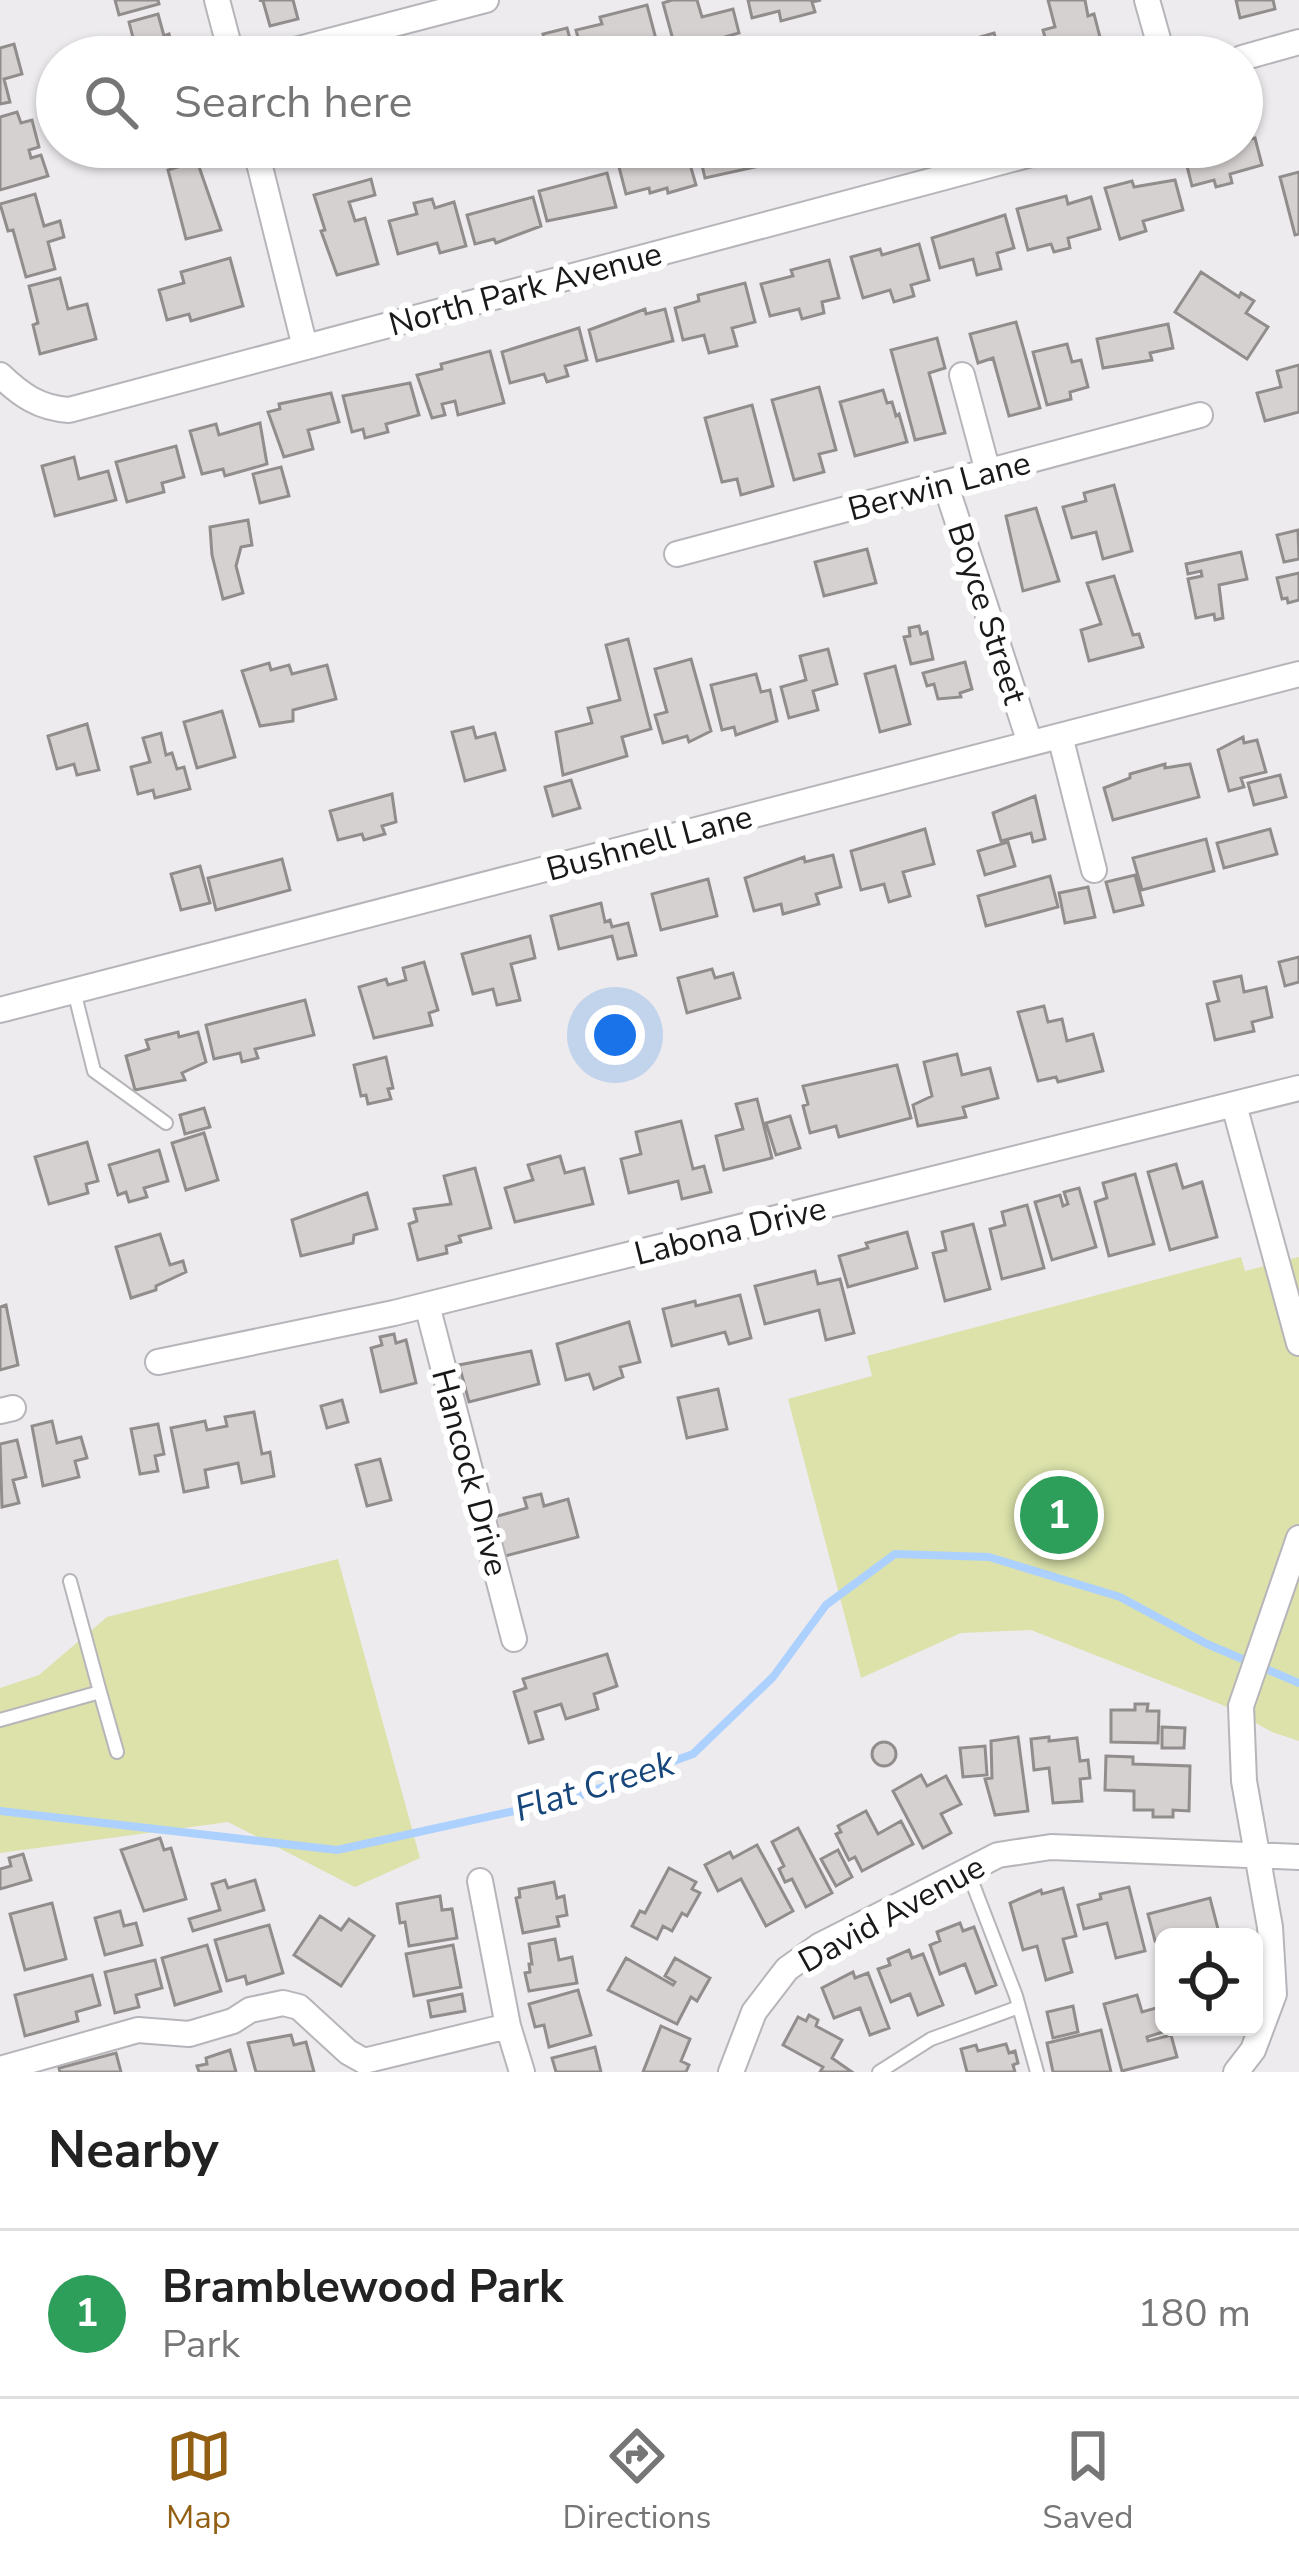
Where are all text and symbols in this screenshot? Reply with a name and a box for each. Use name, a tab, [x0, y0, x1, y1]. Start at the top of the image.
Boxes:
search box	[36, 36, 1263, 168]
icon: search	[78, 69, 144, 135]
text: Search here	[174, 72, 413, 133]
street label: North Park Avenue	[384, 231, 667, 348]
street label: Berwin Lane	[843, 441, 1036, 532]
street label: Boyce Street	[936, 517, 1037, 710]
street label: Bushnell Lane	[541, 794, 757, 893]
your location	[585, 1005, 645, 1065]
street label: Labona Drive	[630, 1186, 831, 1277]
street label: Hancock Drive	[420, 1364, 519, 1581]
pin: 1	[1020, 1470, 1098, 1560]
water label: Flat Creek	[509, 1739, 681, 1834]
street label: David Avenue	[791, 1845, 993, 1984]
map controls	[1155, 1928, 1263, 2036]
button: locate	[1155, 1928, 1263, 2036]
text: Nearby	[48, 2115, 219, 2185]
text: Bramblewood Park	[162, 2257, 563, 2318]
text: 1	[75, 2287, 99, 2340]
text: 180 m	[1137, 2287, 1251, 2340]
text: Park	[162, 2318, 240, 2371]
tab: Map	[166, 2423, 232, 2540]
tab: Directions	[563, 2423, 711, 2540]
tab: Saved	[1042, 2423, 1133, 2540]

